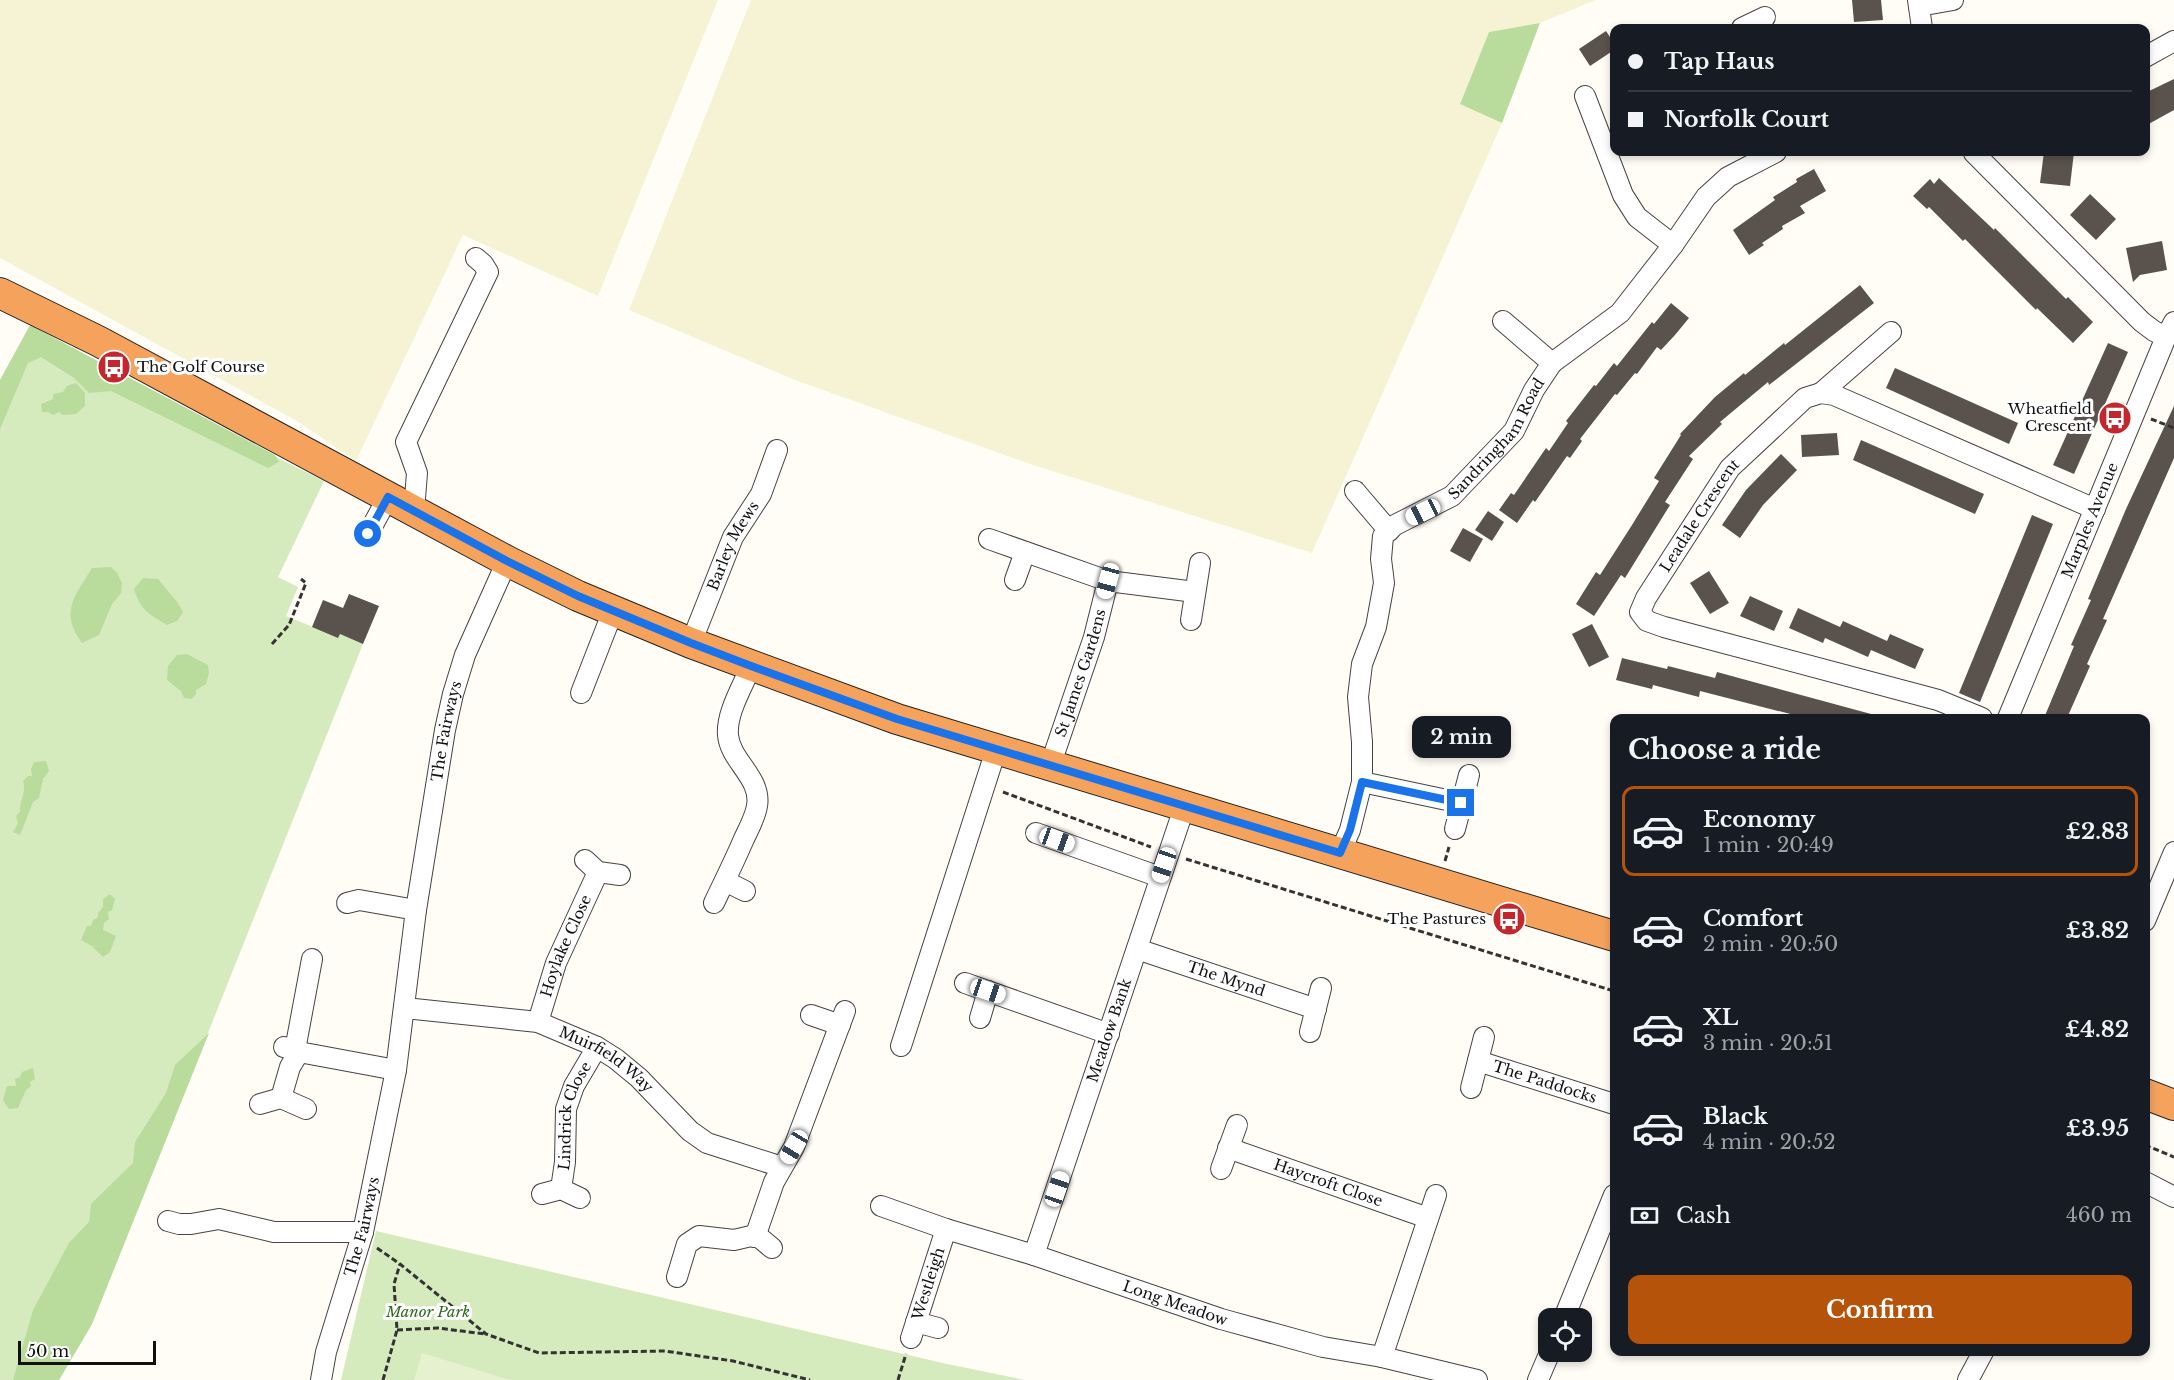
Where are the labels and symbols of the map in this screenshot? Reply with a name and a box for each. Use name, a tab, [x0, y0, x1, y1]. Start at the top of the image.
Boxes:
bus stop icon: The Golf Course	[96, 349, 132, 385]
place label: The Golf Course	[137, 357, 265, 376]
street label: Sandringham Road	[1444, 374, 1548, 503]
place label: Wheatfield Crescent	[2007, 399, 2092, 435]
bus stop icon: Wheatfield Crescent	[2097, 400, 2133, 436]
street label: Leadale Crescent	[1655, 454, 1743, 575]
street label: Marples Avenue	[2057, 460, 2122, 581]
car	[1403, 496, 1443, 528]
street label: Barley Mews	[703, 497, 763, 593]
route start	[354, 520, 381, 547]
car	[1095, 561, 1121, 601]
street label: St James Gardens	[1051, 607, 1110, 739]
street label: The Fairways	[427, 678, 466, 783]
callout: 2 min	[1412, 716, 1510, 758]
route end	[1447, 789, 1474, 816]
car	[1037, 825, 1077, 855]
car	[1150, 845, 1178, 885]
street label: Hoylake Close	[536, 892, 595, 999]
bus stop icon: The Pastures	[1491, 901, 1527, 937]
place label: The Pastures	[1387, 909, 1486, 928]
street label: The Mynd	[1185, 956, 1268, 1000]
street label: Meadow Bank	[1083, 975, 1135, 1085]
car	[968, 977, 1008, 1005]
street label: Muirfield Way	[556, 1022, 658, 1097]
street label: The Paddocks	[1491, 1056, 1599, 1107]
street label: Lindrick Close	[554, 1058, 595, 1172]
car	[777, 1127, 811, 1167]
street label: Haycroft Close	[1271, 1155, 1385, 1210]
car	[1043, 1169, 1071, 1209]
street label: The Fairways	[340, 1175, 383, 1279]
street label: Westleigh	[907, 1245, 949, 1323]
street label: Long Meadow	[1121, 1276, 1230, 1329]
park label: Manor Park	[385, 1302, 470, 1321]
scale bar	[18, 1338, 156, 1366]

